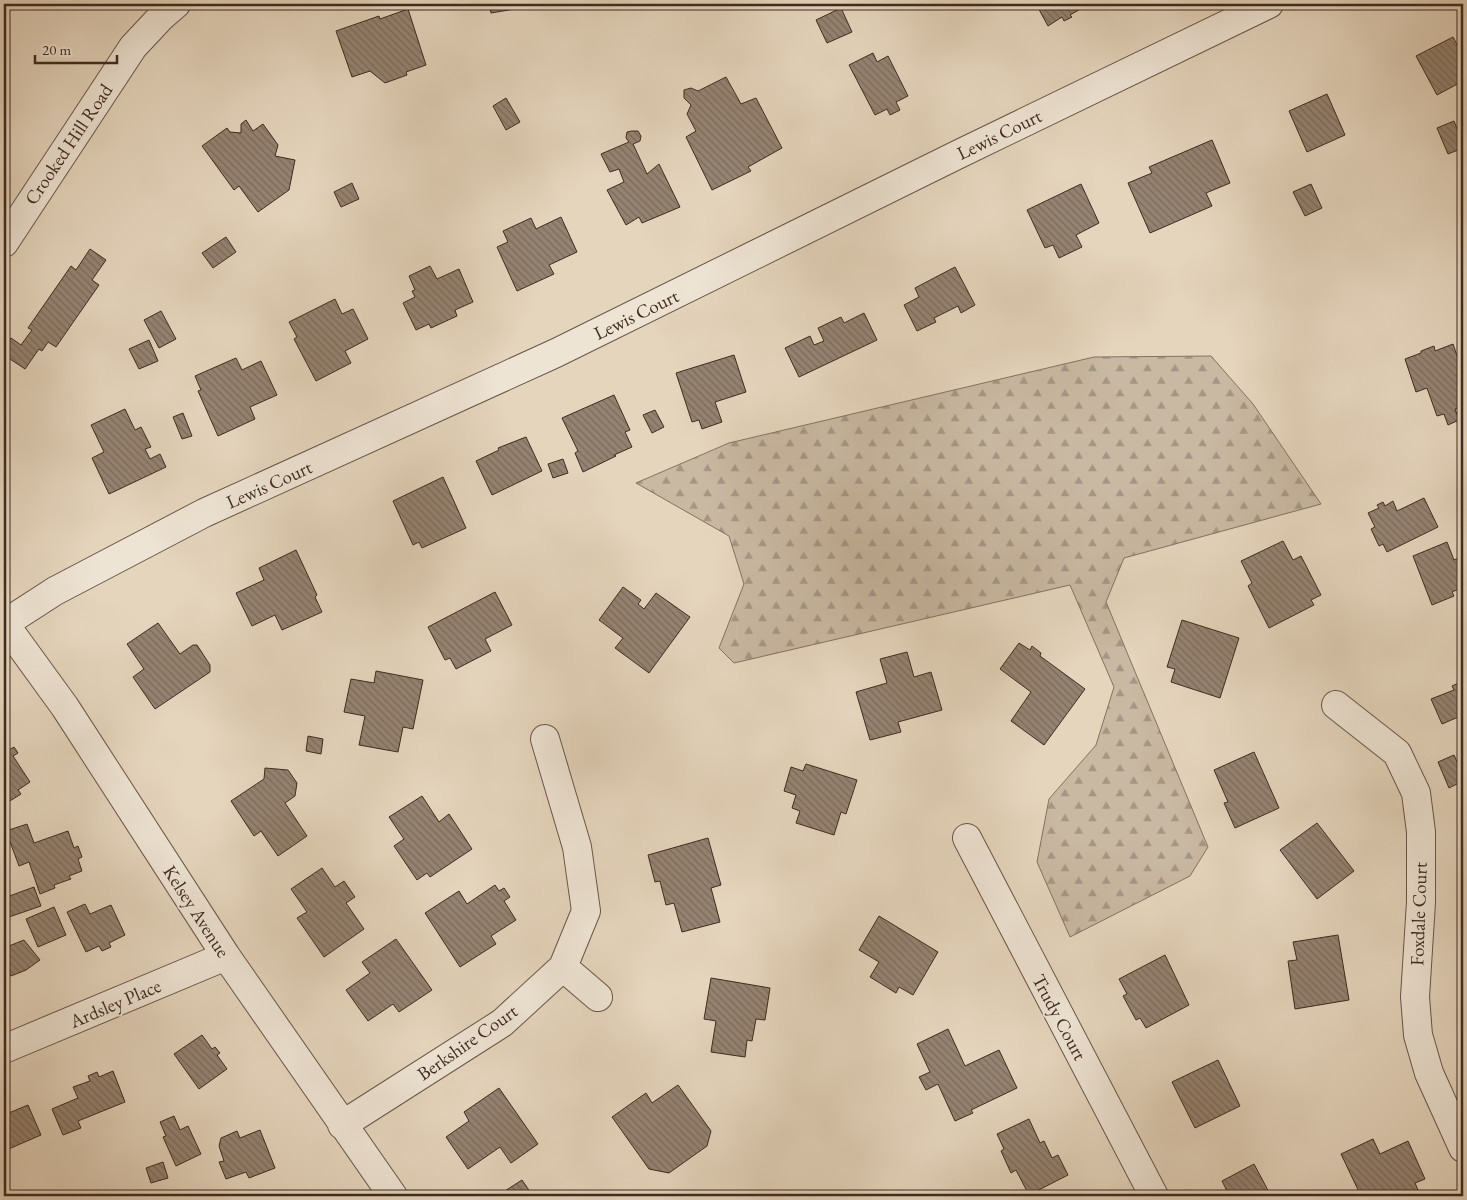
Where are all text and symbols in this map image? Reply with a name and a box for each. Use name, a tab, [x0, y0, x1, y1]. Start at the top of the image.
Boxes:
scale bar	[35, 32, 118, 64]
text: 20 m	[42, 40, 71, 59]
street label: Crooked Hill Road	[19, 79, 118, 210]
street label: Lewis Court	[953, 103, 1046, 166]
street label: Lewis Court	[590, 283, 683, 346]
street label: Lewis Court	[222, 454, 316, 514]
street label: Kelsey Avenue	[157, 860, 236, 962]
street label: Foxdale Court	[1404, 862, 1433, 966]
street label: Trudy Court	[1026, 970, 1093, 1065]
street label: Ardsley Place	[65, 973, 165, 1034]
street label: Berkshire Court	[412, 999, 522, 1086]

